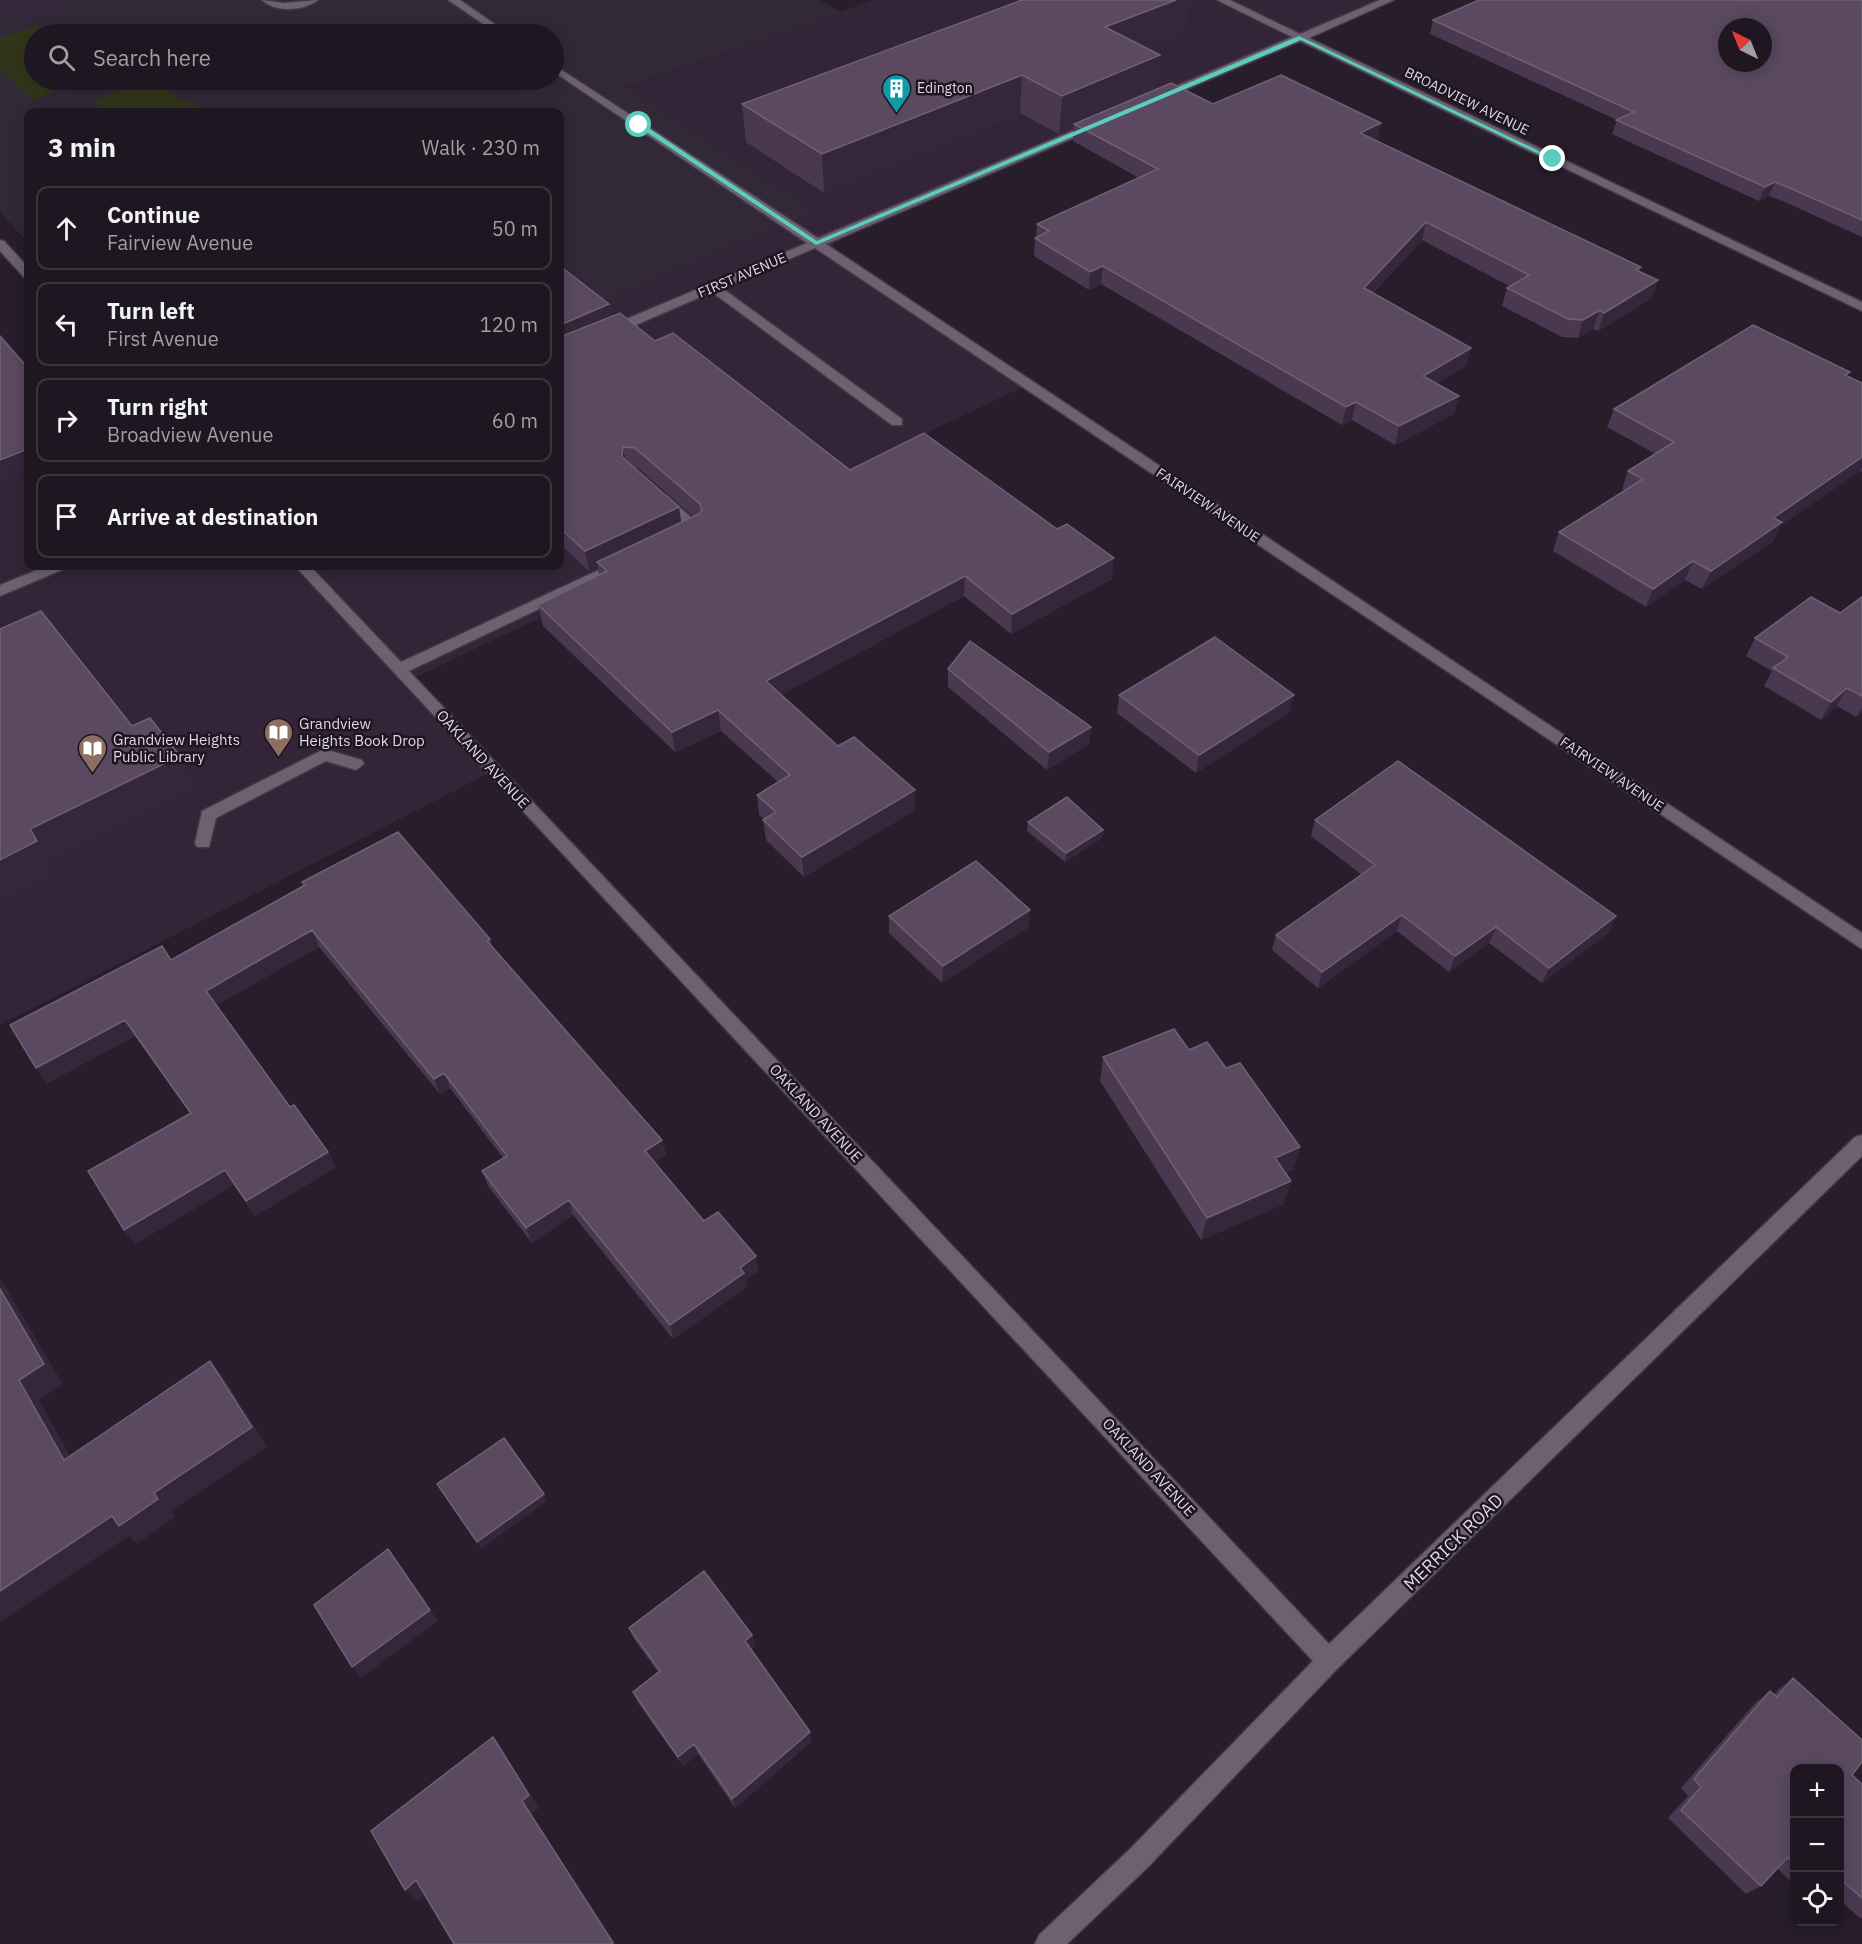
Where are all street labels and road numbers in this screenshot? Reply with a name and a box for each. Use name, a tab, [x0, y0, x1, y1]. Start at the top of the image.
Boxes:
street label: BROADVIEW AVENUE	[1402, 63, 1532, 139]
street label: FIRST AVENUE	[695, 248, 789, 302]
street label: FAIRVIEW AVENUE	[1153, 464, 1263, 546]
street label: OAKLAND AVENUE	[433, 706, 533, 812]
street label: FAIRVIEW AVENUE	[1557, 733, 1667, 815]
street label: OAKLAND AVENUE	[766, 1060, 866, 1166]
street label: OAKLAND AVENUE	[1099, 1414, 1199, 1520]
street label: MERRICK ROAD	[1398, 1489, 1508, 1595]

